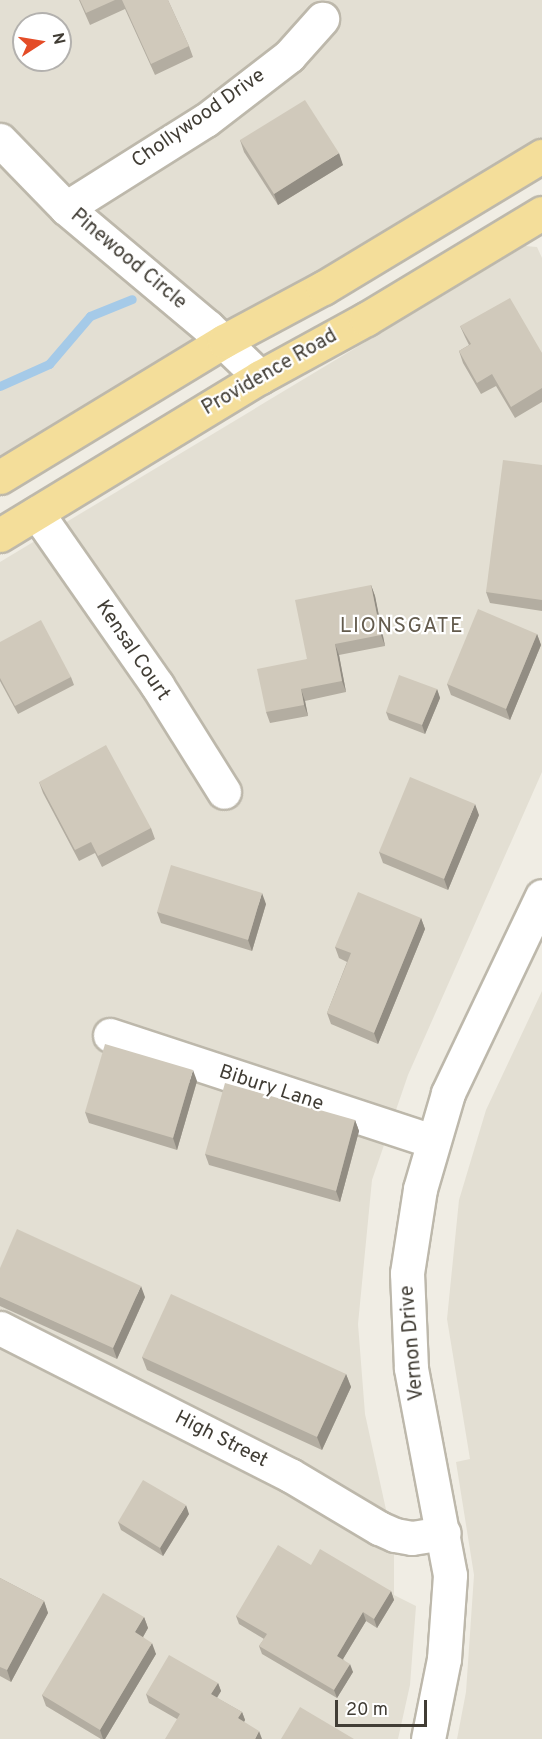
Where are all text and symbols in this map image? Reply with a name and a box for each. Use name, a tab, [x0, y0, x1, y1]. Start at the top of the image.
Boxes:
north arrow	[12, 12, 72, 72]
text: N	[47, 31, 69, 46]
street label: Chollywood Drive	[128, 64, 270, 174]
street label: Pinewood Circle	[65, 204, 191, 316]
street label: Providence Road	[198, 325, 342, 421]
street label: Kensal Court	[90, 596, 174, 706]
district label: LIONSGATE	[340, 614, 464, 640]
street label: Bibury Lane	[216, 1061, 326, 1117]
street label: Vernon Drive	[396, 1284, 430, 1402]
street label: High Street	[170, 1406, 272, 1474]
scale bar	[338, 1688, 430, 1726]
text: 20 m	[346, 1699, 388, 1722]

